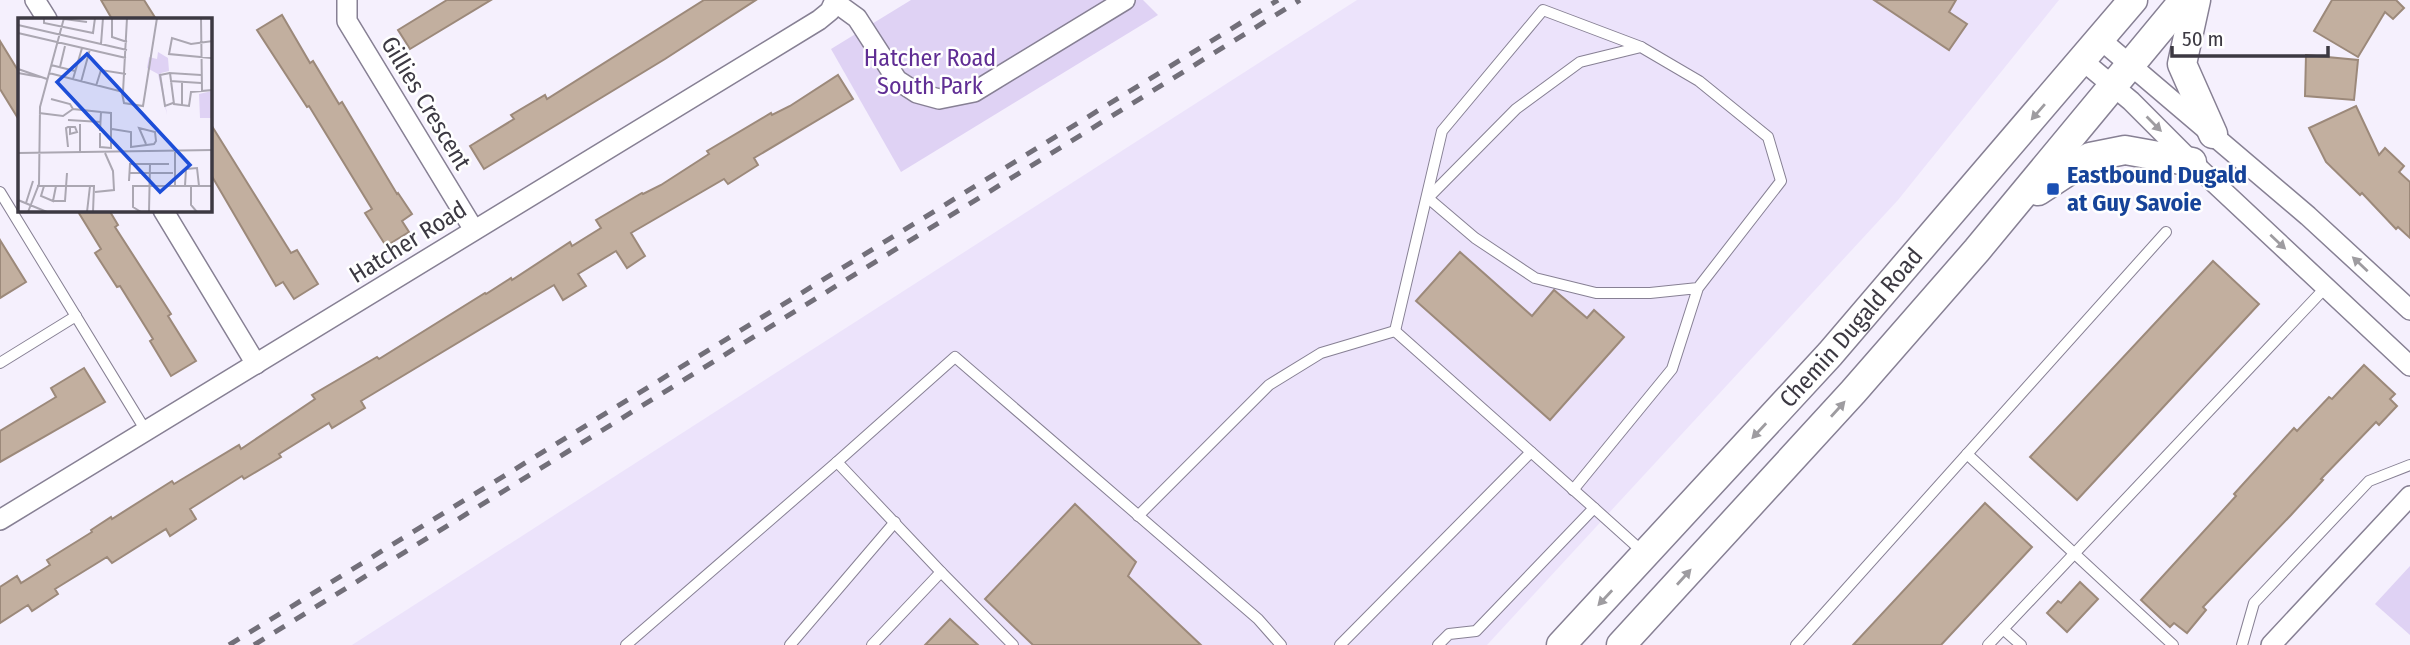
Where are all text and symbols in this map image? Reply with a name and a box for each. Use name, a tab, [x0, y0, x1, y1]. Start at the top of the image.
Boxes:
scale bar	[2172, 14, 2328, 58]
inset map	[18, 18, 212, 212]
text: 50 m	[2182, 26, 2224, 52]
street label: Gillies Crescent	[375, 31, 477, 175]
park label: Hatcher Road South Park	[864, 44, 996, 100]
one-way arrow	[2031, 104, 2046, 121]
one-way arrow	[2145, 115, 2162, 132]
place label: Eastbound Dugald at Guy Savoie	[2067, 161, 2247, 217]
marker: Eastbound Dugald at Guy Savoie	[2045, 181, 2061, 197]
street label: Hatcher Road	[344, 195, 472, 289]
one-way arrow	[2269, 234, 2286, 250]
street label: Chemin Dugald Road	[1774, 242, 1928, 413]
one-way arrow	[2351, 256, 2369, 272]
one-way arrow	[1829, 401, 1845, 418]
one-way arrow	[1752, 422, 1768, 439]
one-way arrow	[1676, 568, 1692, 586]
one-way arrow	[1597, 589, 1613, 606]

